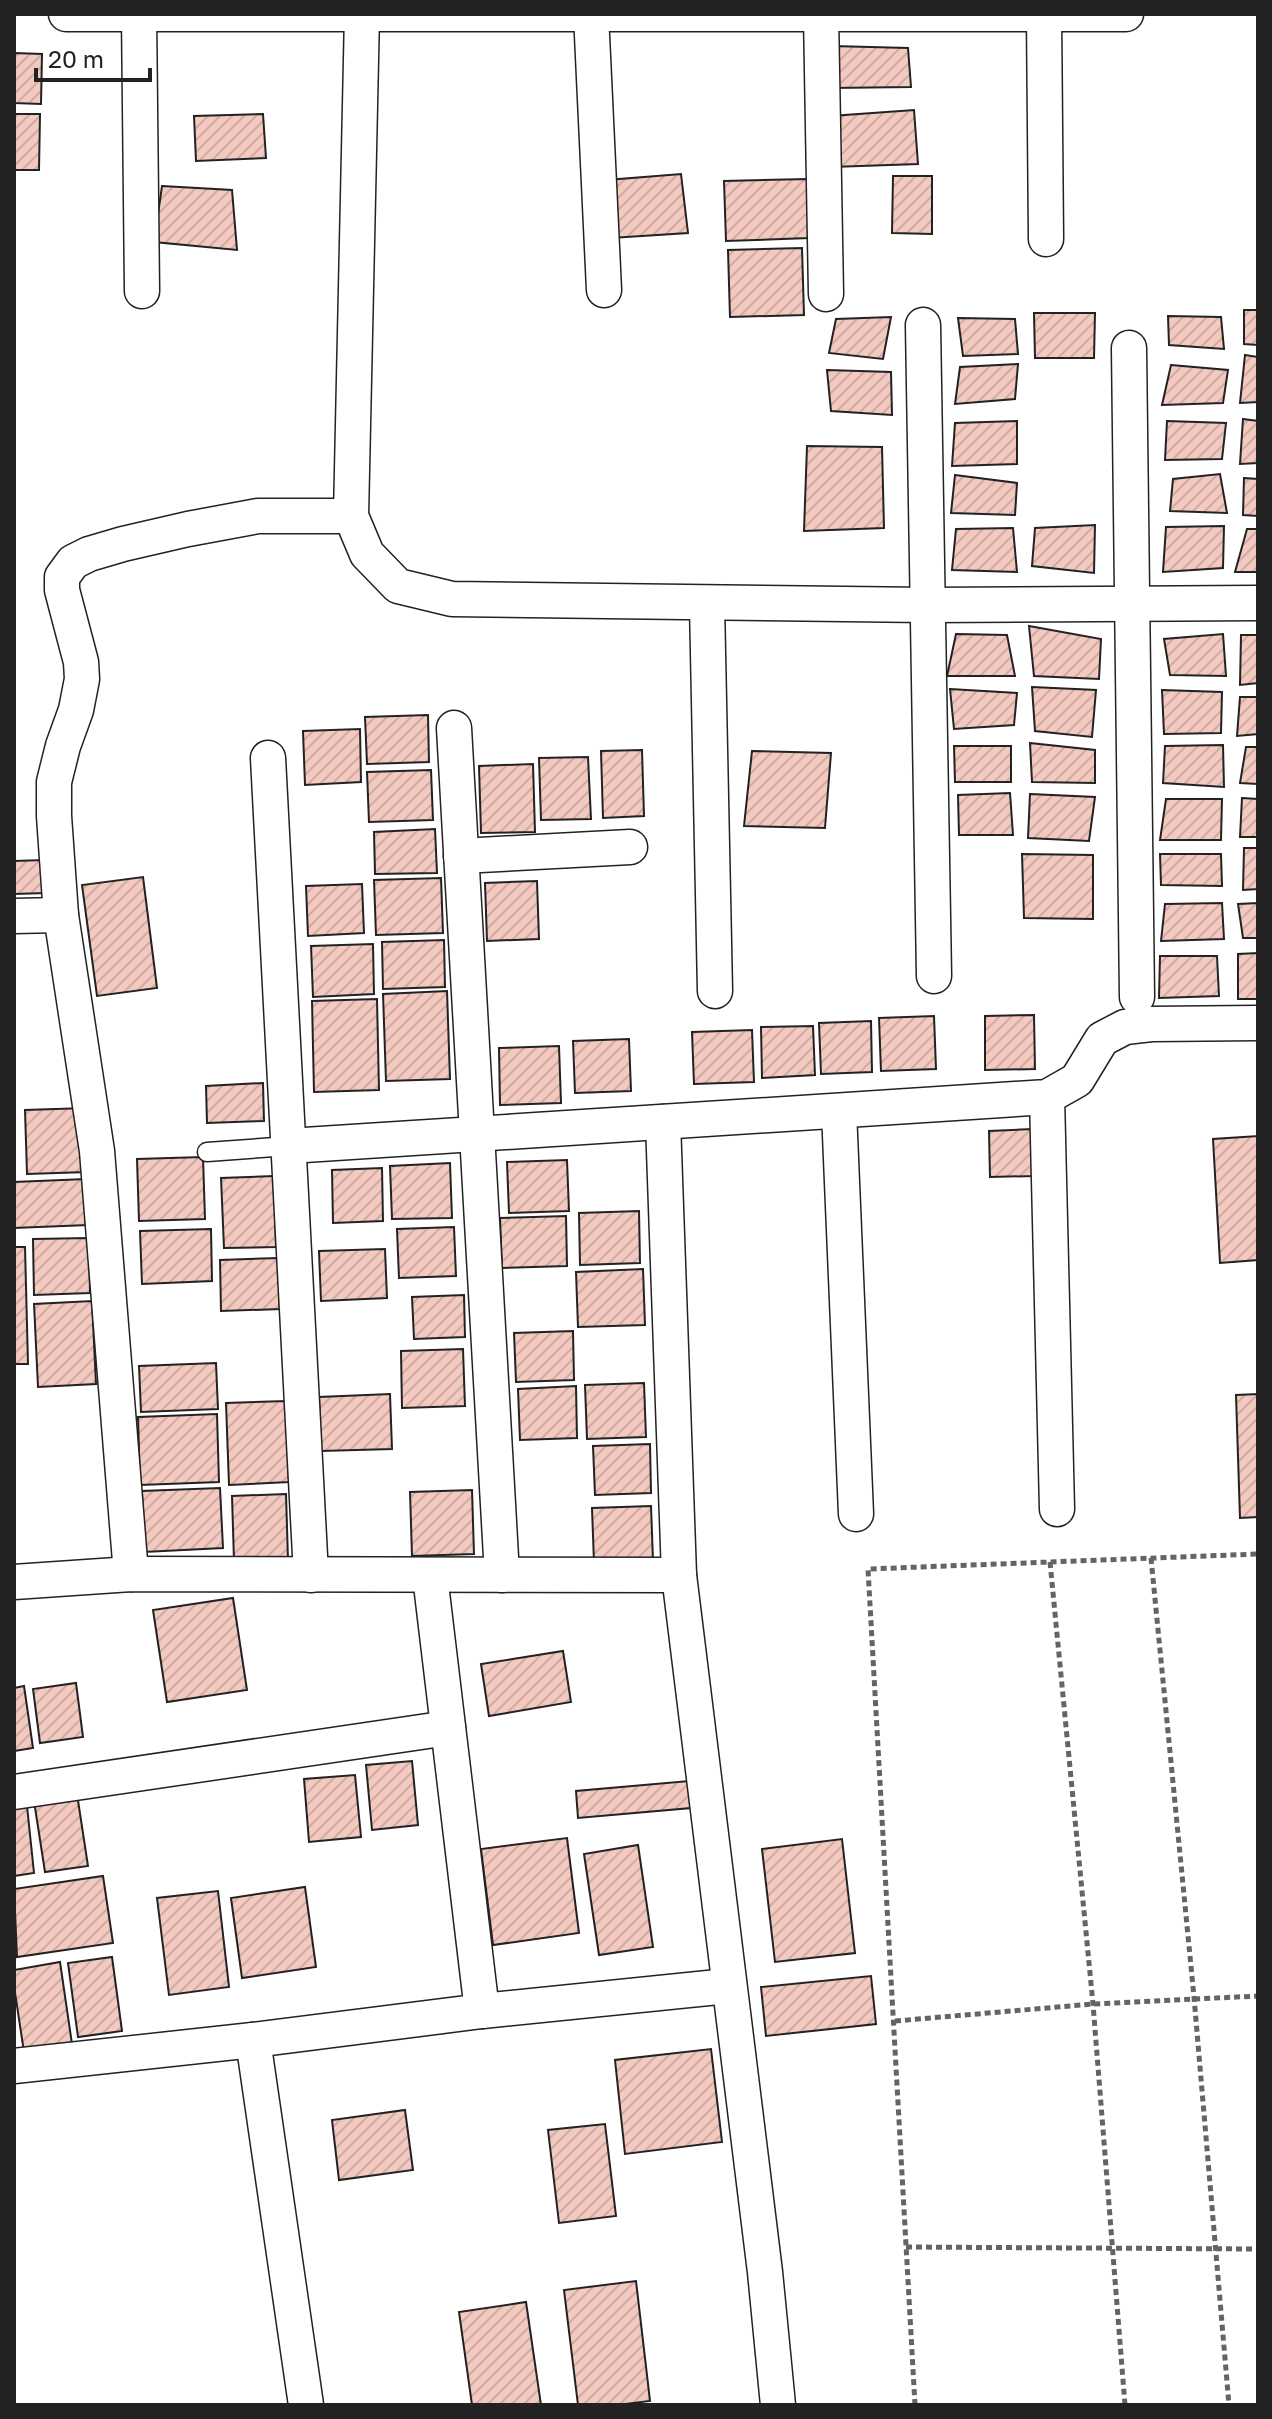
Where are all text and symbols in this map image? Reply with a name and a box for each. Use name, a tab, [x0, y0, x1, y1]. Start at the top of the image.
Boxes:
scale bar	[36, 32, 150, 82]
text: 20 m	[48, 44, 104, 73]

